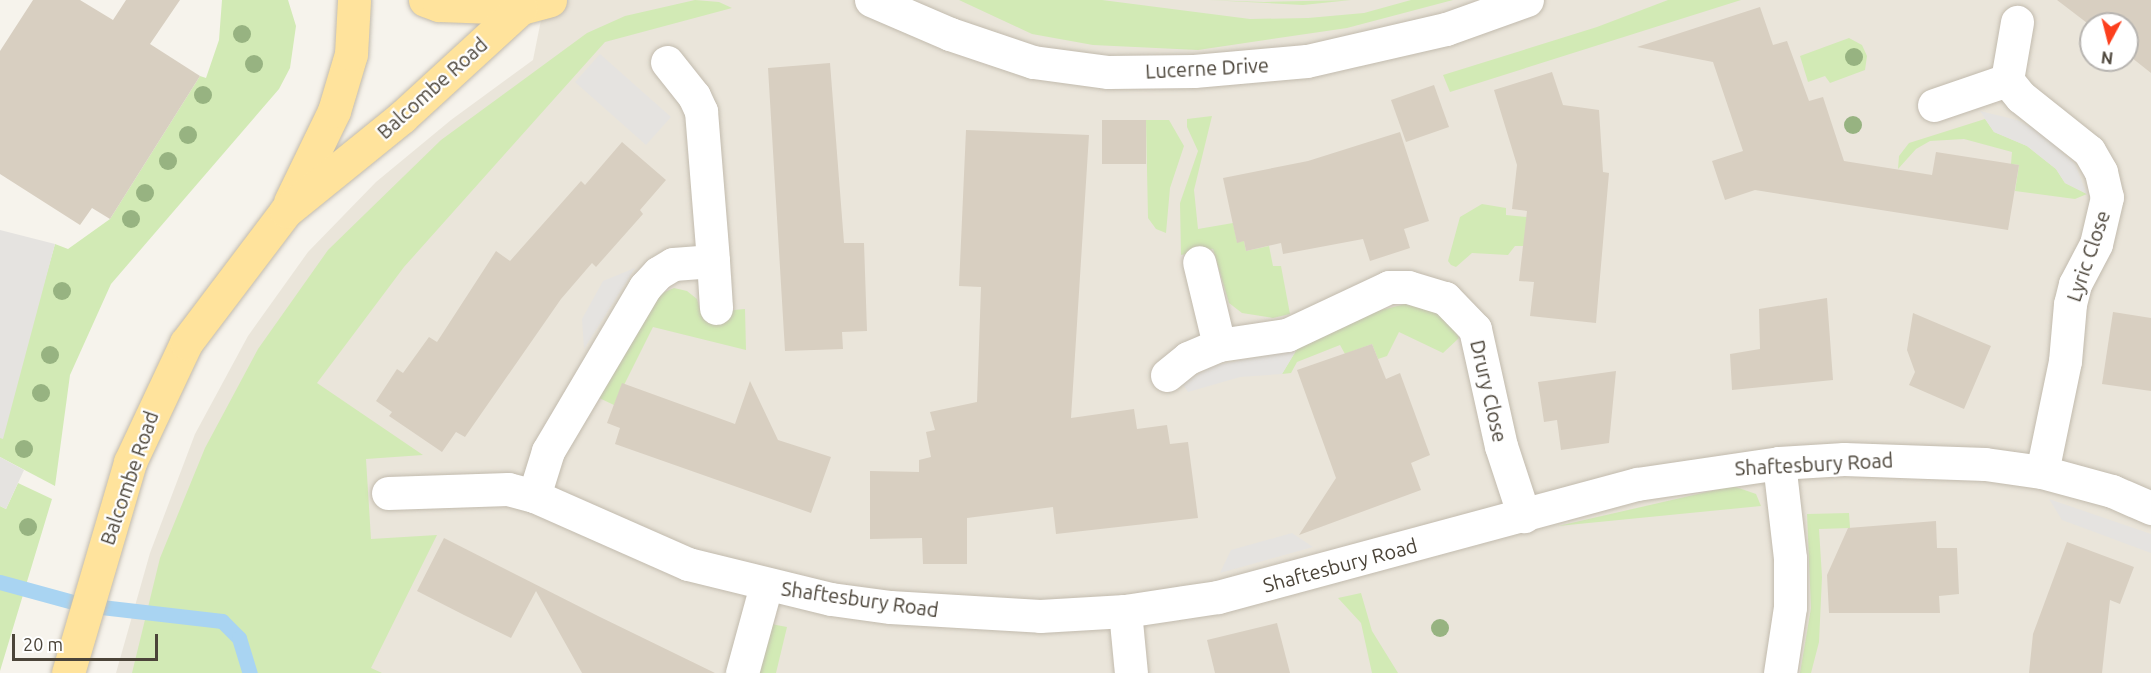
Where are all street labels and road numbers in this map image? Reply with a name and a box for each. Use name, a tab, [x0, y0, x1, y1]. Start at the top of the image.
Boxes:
street label: Balcombe Road	[372, 32, 492, 144]
street label: Lucerne Drive	[1145, 53, 1269, 83]
street label: Lyric Close	[2061, 207, 2115, 305]
street label: Drury Close	[1466, 337, 1512, 445]
street label: Balcombe Road	[95, 408, 163, 548]
street label: Shaftesbury Road	[1734, 448, 1894, 480]
street label: Shaftesbury Road	[1260, 533, 1420, 597]
street label: Shaftesbury Road	[780, 576, 940, 622]

